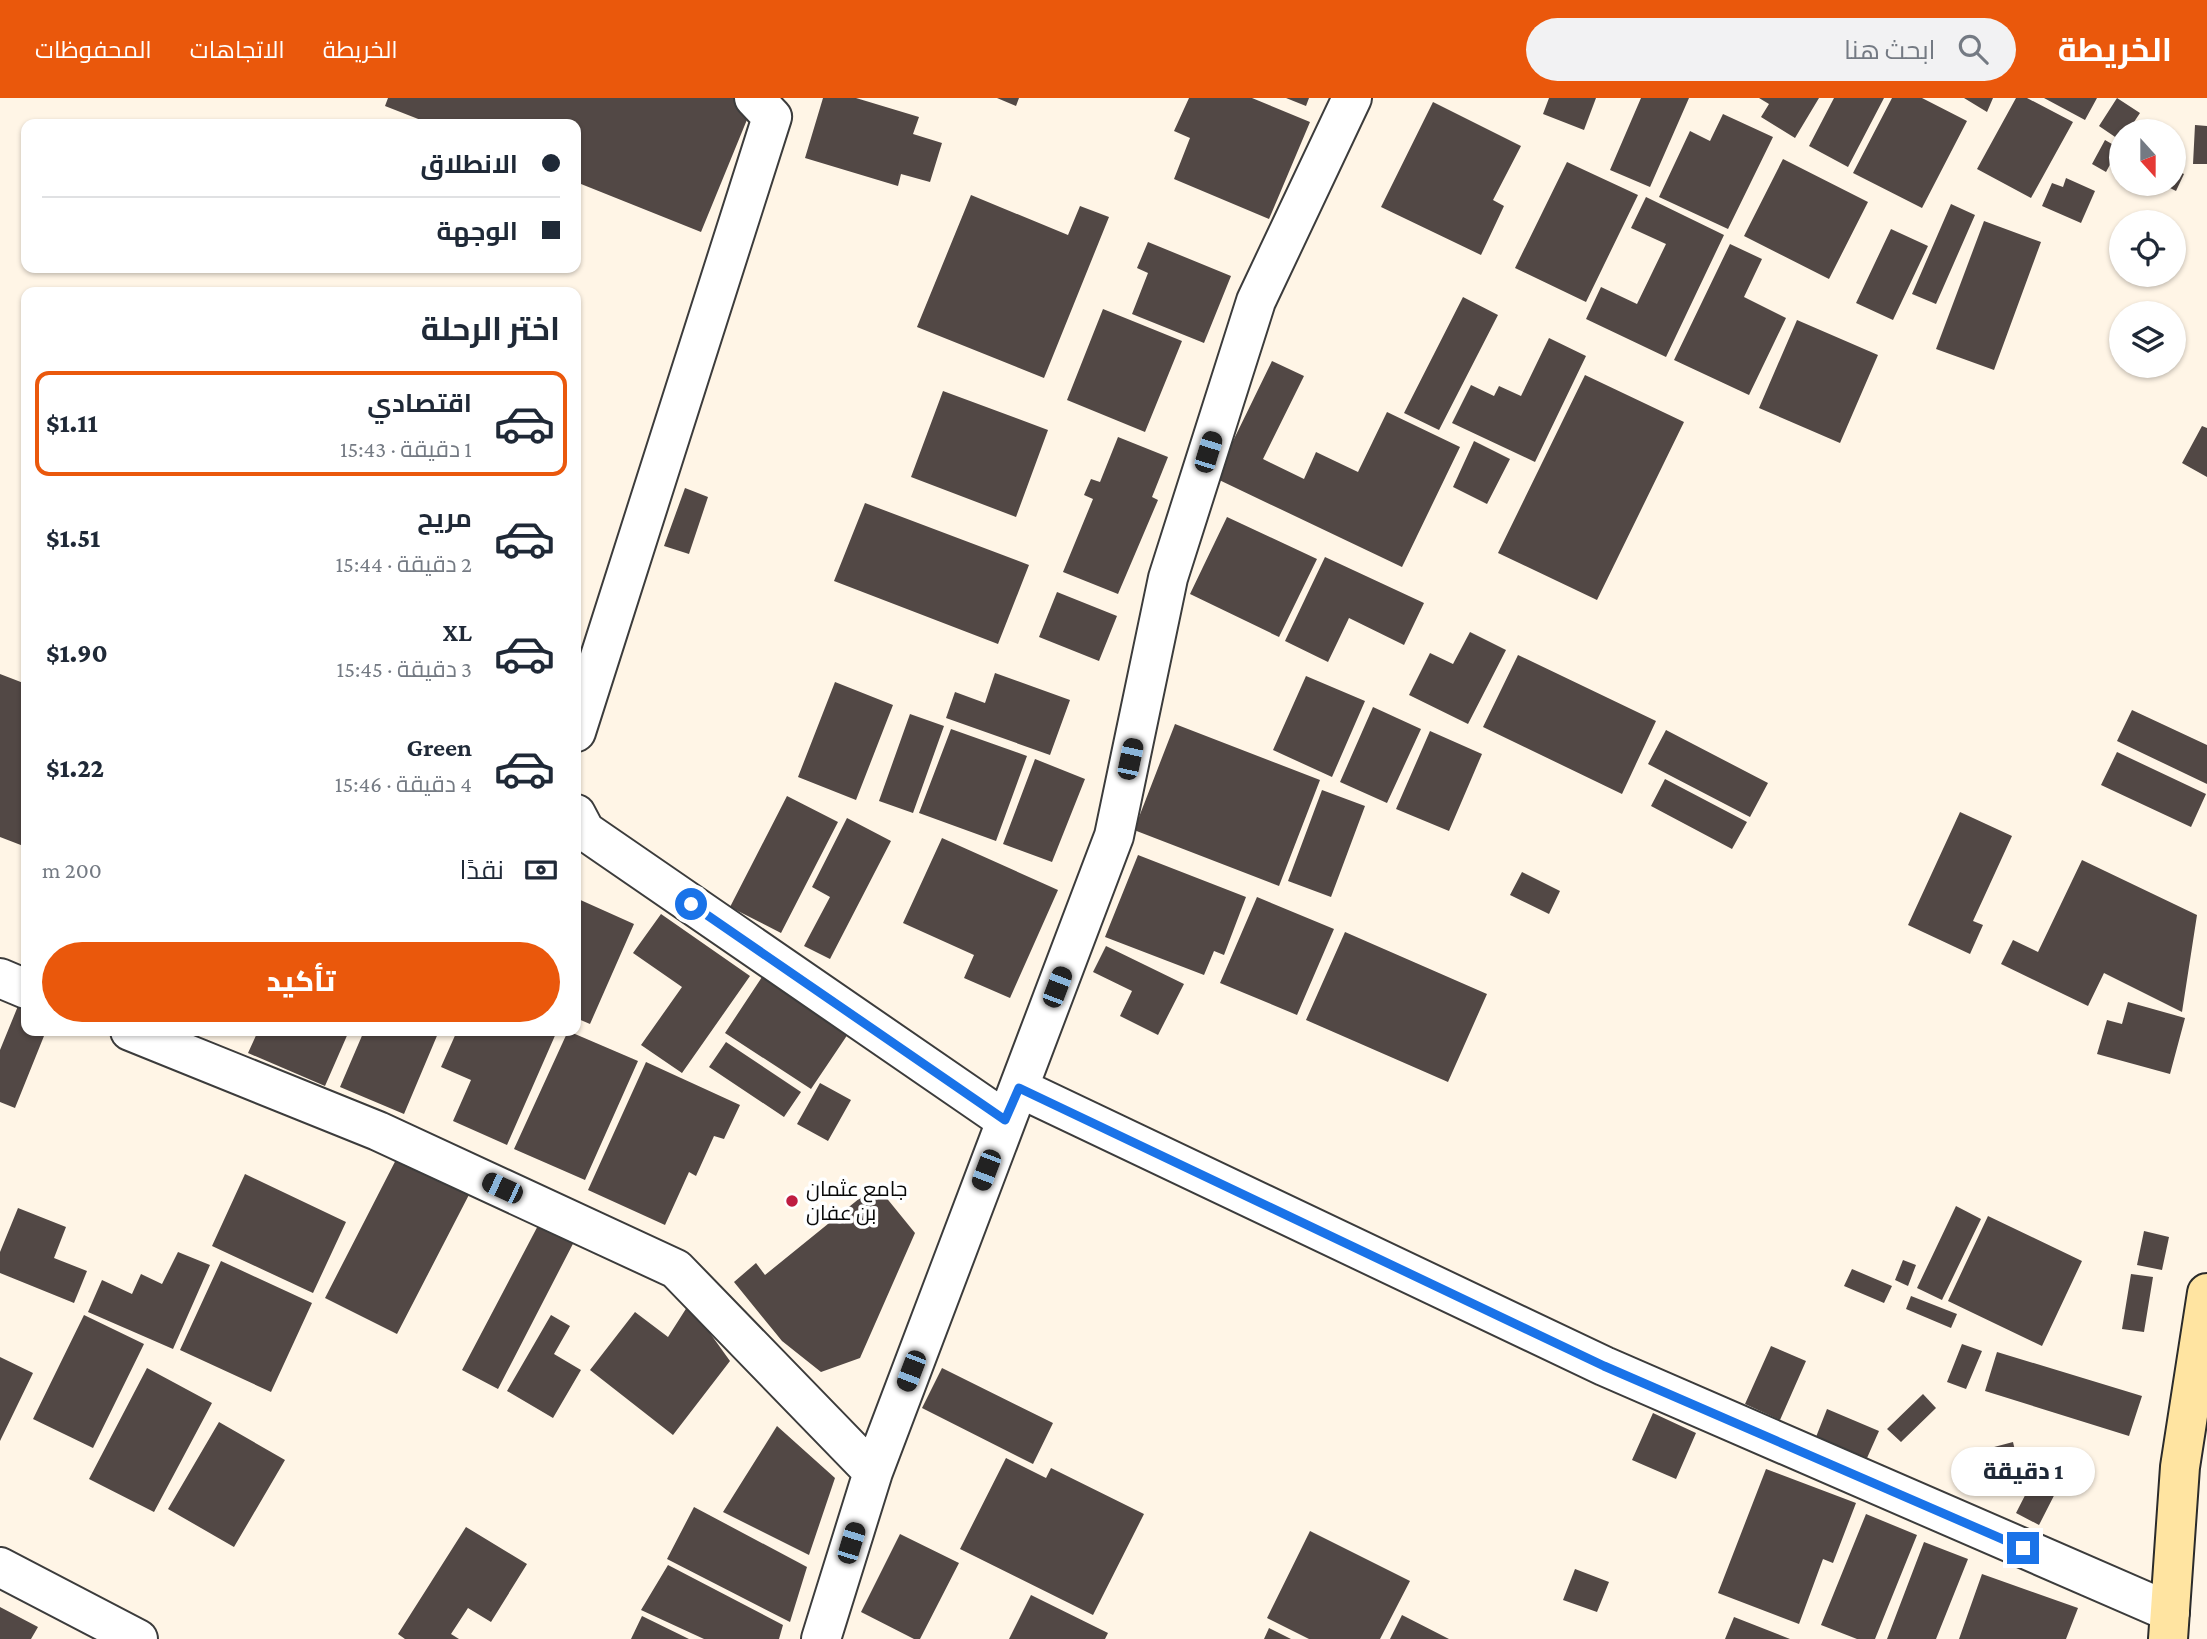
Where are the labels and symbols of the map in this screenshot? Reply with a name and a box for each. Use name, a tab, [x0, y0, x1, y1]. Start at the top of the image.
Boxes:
north arrow	[2109, 119, 2186, 196]
car	[1192, 429, 1225, 475]
car	[1116, 736, 1145, 782]
route start	[675, 888, 707, 920]
car	[1040, 964, 1075, 1010]
car	[969, 1147, 1004, 1193]
car	[479, 1170, 526, 1206]
place label: جامع عثمان بن عفان	[806, 1177, 907, 1226]
marker: جامع عثمان بن عفان	[784, 1193, 800, 1209]
car	[894, 1348, 929, 1394]
callout: 1 دقيقة	[1951, 1446, 2095, 1496]
car	[835, 1520, 868, 1566]
route end	[2007, 1532, 2039, 1564]

